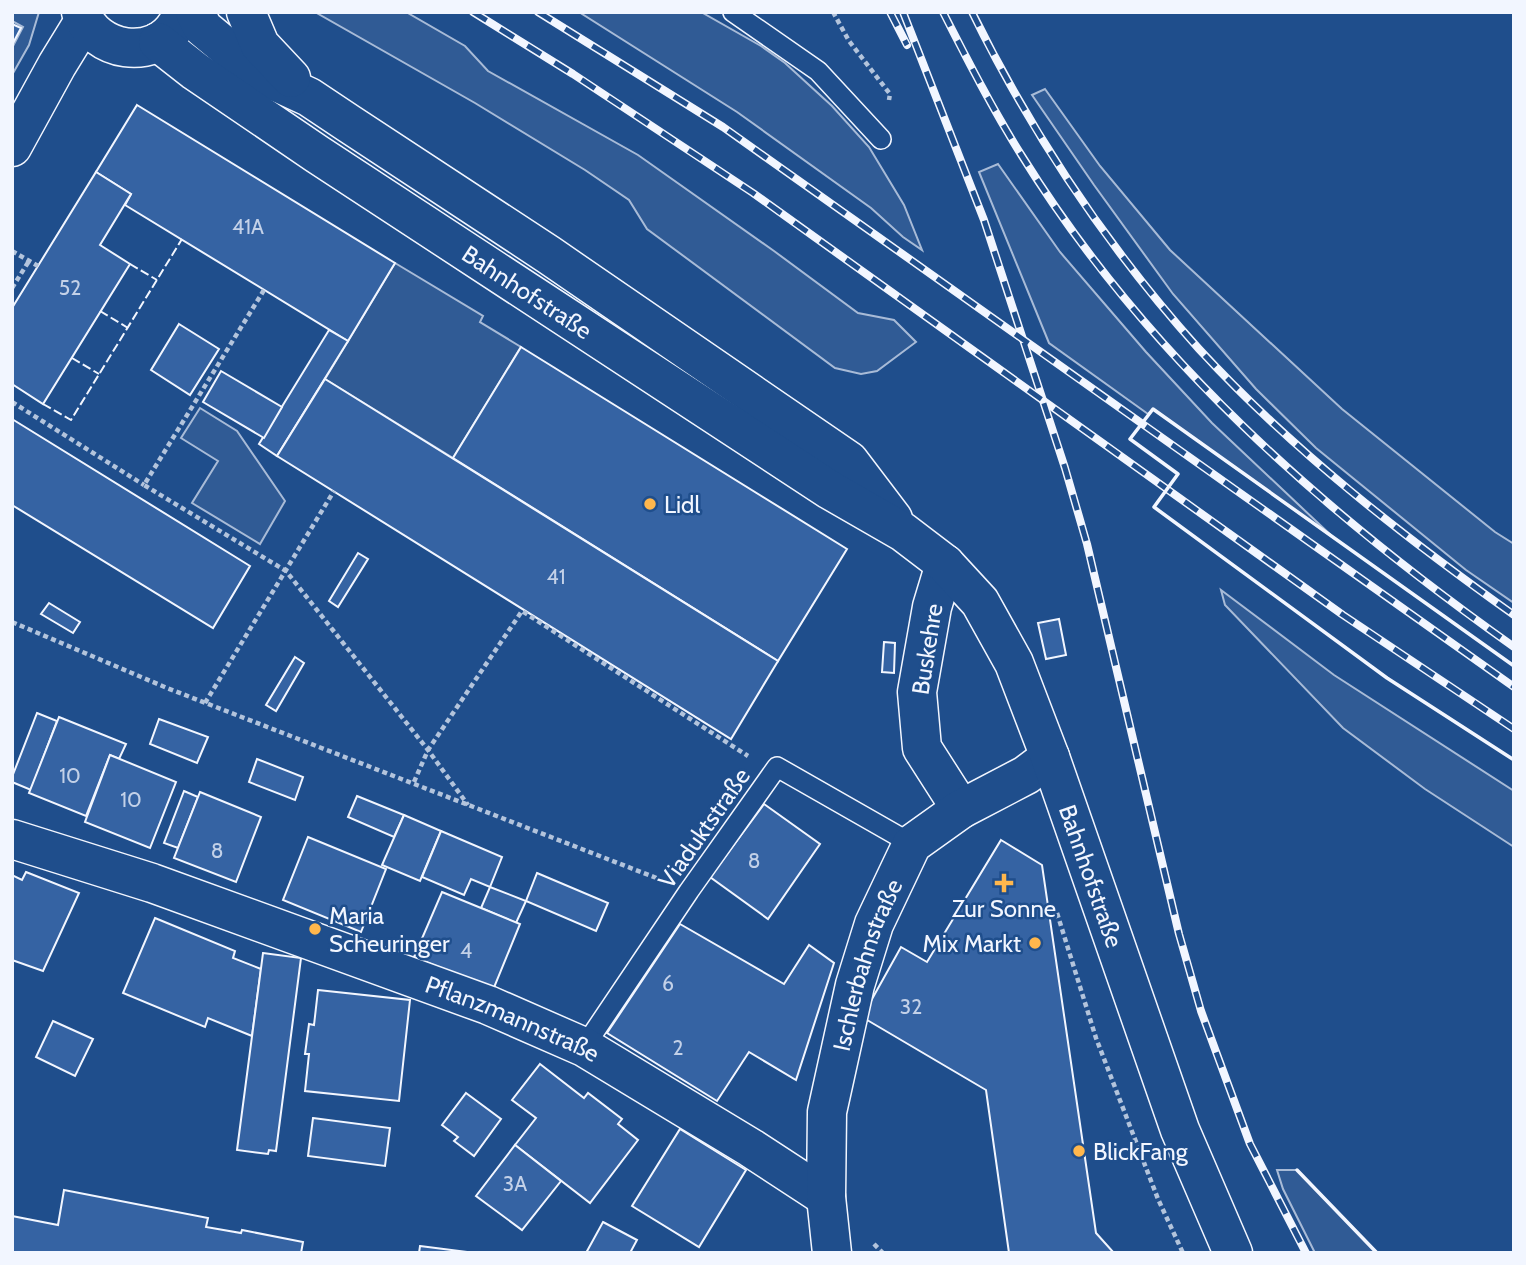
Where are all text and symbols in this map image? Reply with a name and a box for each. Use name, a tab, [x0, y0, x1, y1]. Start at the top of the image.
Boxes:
house number: 41A	[232, 214, 264, 239]
street label: Bahnhofstraße	[457, 239, 598, 345]
house number: 52	[59, 275, 81, 300]
place label: Lidl	[664, 490, 700, 519]
marker: Lidl	[642, 496, 658, 512]
house number: 41	[547, 564, 565, 589]
street label: Buskehre	[905, 601, 949, 697]
street label: Viaduktstraße	[652, 762, 756, 894]
house number: 10	[59, 763, 81, 788]
house number: 10	[120, 787, 142, 812]
street label: Bahnhofstraße	[1053, 801, 1130, 951]
house number: 8	[211, 838, 223, 863]
house number: 8	[748, 848, 760, 873]
street label: Ischlerbahnstraße	[826, 874, 908, 1054]
marker: Zur Sonne	[996, 875, 1012, 891]
place label: Zur Sonne	[952, 894, 1056, 923]
place label: Maria Scheuringer	[329, 901, 450, 958]
marker: Maria Scheuringer	[307, 921, 323, 937]
place label: Mix Markt	[923, 929, 1021, 958]
marker: Mix Markt	[1027, 935, 1043, 951]
house number: 4	[460, 938, 472, 963]
street label: Pflanzmannstraße	[422, 969, 605, 1068]
house number: 6	[662, 971, 674, 996]
house number: 32	[900, 994, 922, 1019]
house number: 2	[672, 1035, 684, 1060]
place label: BlickFang	[1093, 1137, 1189, 1166]
marker: BlickFang	[1071, 1143, 1087, 1159]
house number: 3A	[503, 1171, 527, 1196]

